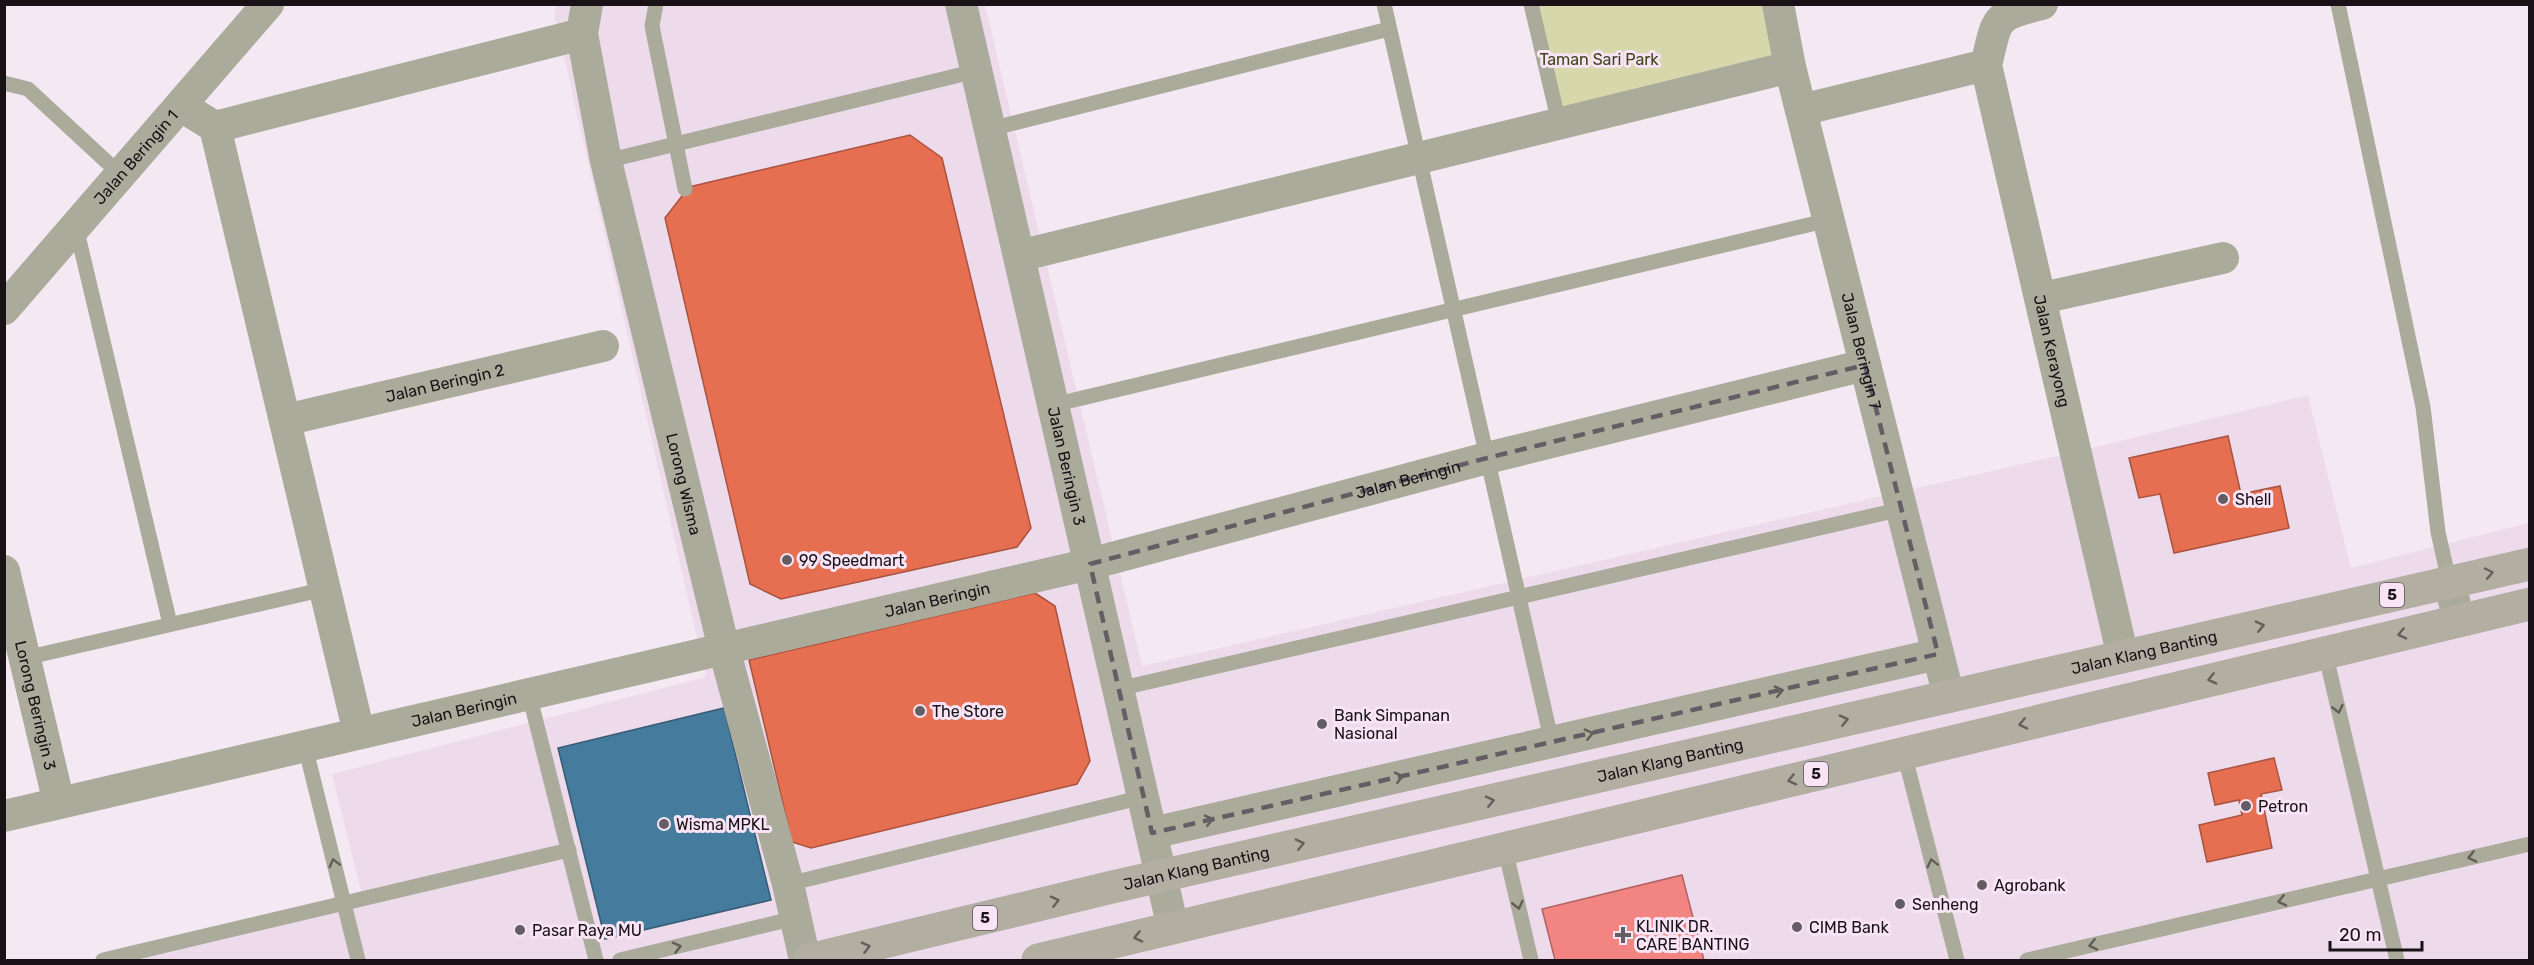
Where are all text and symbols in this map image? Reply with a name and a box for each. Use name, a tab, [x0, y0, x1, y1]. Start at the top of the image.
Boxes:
park label: Taman Sari Park	[1539, 50, 1659, 69]
street label: Jalan Beringin 1	[90, 106, 182, 208]
street label: Jalan Beringin 7	[1838, 291, 1886, 411]
street label: Jalan Kerayong	[2030, 293, 2074, 409]
street label: Jalan Beringin 2	[384, 360, 506, 406]
street label: Jalan Beringin 3	[1044, 405, 1090, 527]
street label: Lorong Wisma	[663, 431, 706, 537]
street label: Jalan Beringin	[1353, 456, 1463, 502]
place label: Shell	[2235, 490, 2271, 509]
marker: Shell	[2216, 492, 2230, 506]
place label: 99 Speedmart	[799, 551, 904, 570]
marker: 99 Speedmart	[780, 553, 794, 567]
one-way arrow	[2484, 567, 2494, 580]
street label: Jalan Beringin	[883, 578, 992, 621]
road number: 5	[2380, 583, 2404, 607]
one-way arrow	[2255, 620, 2265, 633]
street label: Jalan Klang Banting	[2069, 626, 2219, 678]
one-way arrow	[2397, 626, 2407, 639]
street label: Lorong Beringin 3	[11, 639, 60, 772]
one-way arrow	[2208, 672, 2218, 685]
one-way arrow	[1774, 685, 1784, 698]
street label: Jalan Beringin	[409, 688, 518, 731]
place label: The Store	[932, 702, 1004, 721]
marker: The Store	[913, 704, 927, 718]
one-way arrow	[2331, 704, 2344, 714]
place label: Bank Simpanan Nasional	[1334, 706, 1450, 743]
one-way arrow	[1839, 715, 1849, 728]
marker: Bank Simpanan Nasional	[1315, 717, 1329, 731]
one-way arrow	[2018, 717, 2028, 730]
one-way arrow	[1584, 728, 1594, 741]
street label: Jalan Klang Banting	[1595, 734, 1745, 786]
road number: 5	[1804, 762, 1828, 786]
one-way arrow	[1394, 772, 1404, 785]
one-way arrow	[1788, 772, 1798, 785]
one-way arrow	[1485, 795, 1495, 808]
place label: Petron	[2258, 797, 2308, 816]
marker: Petron	[2239, 799, 2253, 813]
place label: Wisma MPKL	[676, 815, 769, 834]
one-way arrow	[1203, 815, 1213, 828]
marker: Wisma MPKL	[657, 817, 671, 831]
one-way arrow	[1295, 838, 1305, 851]
street label: Jalan Klang Banting	[1121, 842, 1271, 894]
one-way arrow	[2468, 850, 2478, 863]
one-way arrow	[328, 858, 341, 868]
one-way arrow	[1927, 858, 1940, 868]
place label: Agrobank	[1994, 876, 2066, 895]
marker: Agrobank	[1975, 878, 1989, 892]
one-way arrow	[2278, 894, 2288, 907]
one-way arrow	[1050, 895, 1060, 908]
place label: Senheng	[1912, 895, 1979, 914]
marker: Senheng	[1893, 897, 1907, 911]
one-way arrow	[1511, 899, 1524, 909]
road number: 5	[973, 906, 997, 930]
scale bar	[2330, 914, 2422, 952]
place label: KLINIK DR. CARE BANTING	[1636, 917, 1749, 954]
place label: CIMB Bank	[1809, 918, 1890, 937]
marker: CIMB Bank	[1790, 920, 1804, 934]
place label: Pasar Raya MU	[532, 921, 642, 940]
marker: Pasar Raya MU	[513, 923, 527, 937]
text: 20 m	[2339, 924, 2381, 946]
marker: KLINIK DR. CARE BANTING	[1614, 926, 1632, 944]
one-way arrow	[1133, 929, 1143, 942]
one-way arrow	[2088, 938, 2098, 951]
one-way arrow	[672, 941, 682, 954]
one-way arrow	[861, 941, 871, 954]

